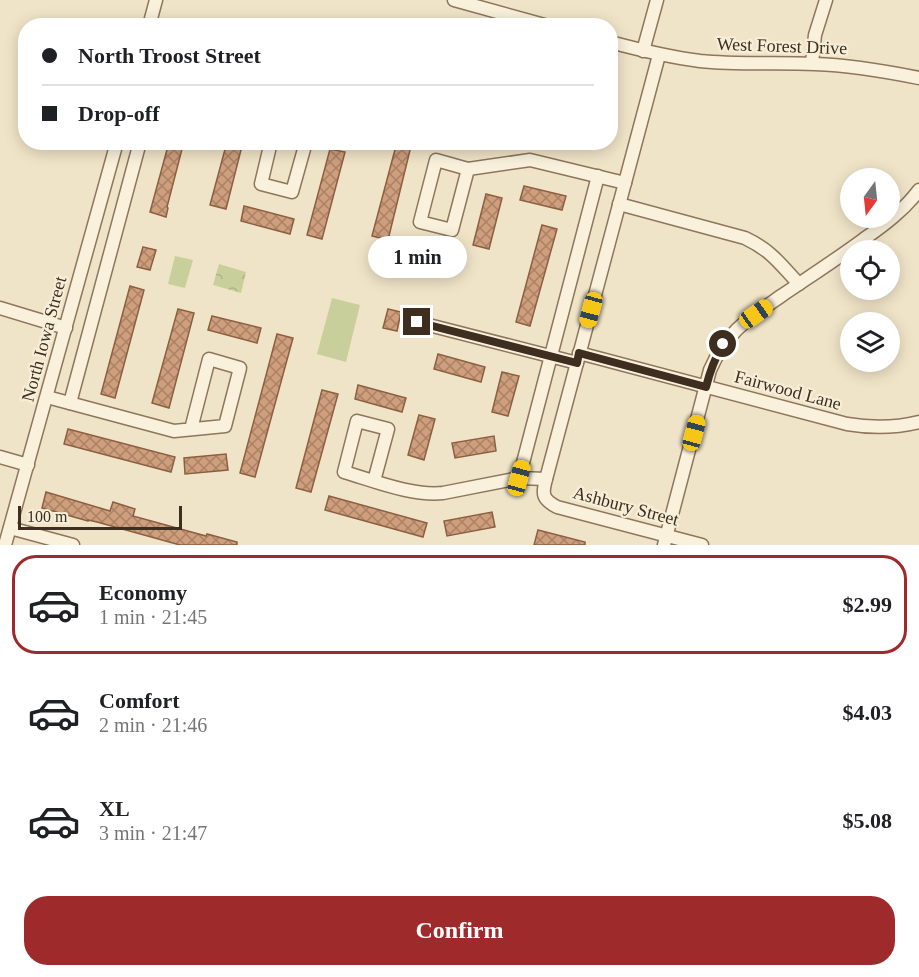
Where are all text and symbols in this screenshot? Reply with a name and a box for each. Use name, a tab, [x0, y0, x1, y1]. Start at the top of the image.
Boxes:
street label: West Forest Drive	[716, 34, 848, 58]
text: North Troost Street	[78, 43, 261, 68]
text: Drop-off	[78, 101, 159, 126]
north arrow	[840, 168, 900, 228]
map controls	[840, 168, 900, 372]
callout: 1 min	[368, 235, 466, 277]
button: locate	[840, 240, 900, 300]
text: 1 min	[393, 246, 442, 268]
street label: North Iowa Street	[18, 274, 70, 404]
car	[578, 290, 604, 330]
car	[736, 296, 776, 332]
route end	[403, 308, 430, 335]
button: layers	[840, 312, 900, 372]
route start	[709, 330, 736, 357]
street label: Fairwood Lane	[733, 366, 843, 414]
car	[681, 413, 707, 453]
car	[506, 458, 532, 498]
street label: Ashbury Street	[571, 482, 681, 530]
scale bar	[18, 503, 182, 530]
text: 100 m	[27, 508, 67, 525]
icon: car	[27, 578, 81, 632]
text: Economy	[99, 580, 187, 605]
text: $2.99	[843, 592, 892, 617]
text: 1 min · 21:45	[99, 606, 207, 628]
icon: car	[27, 686, 81, 740]
text: Comfort	[99, 688, 180, 713]
text: $4.03	[843, 700, 892, 725]
text: 2 min · 21:46	[99, 714, 207, 736]
icon: car	[27, 794, 81, 848]
text: XL	[99, 796, 130, 821]
text: $5.08	[843, 808, 892, 833]
text: 3 min · 21:47	[99, 822, 207, 844]
button: Confirm	[24, 896, 895, 965]

